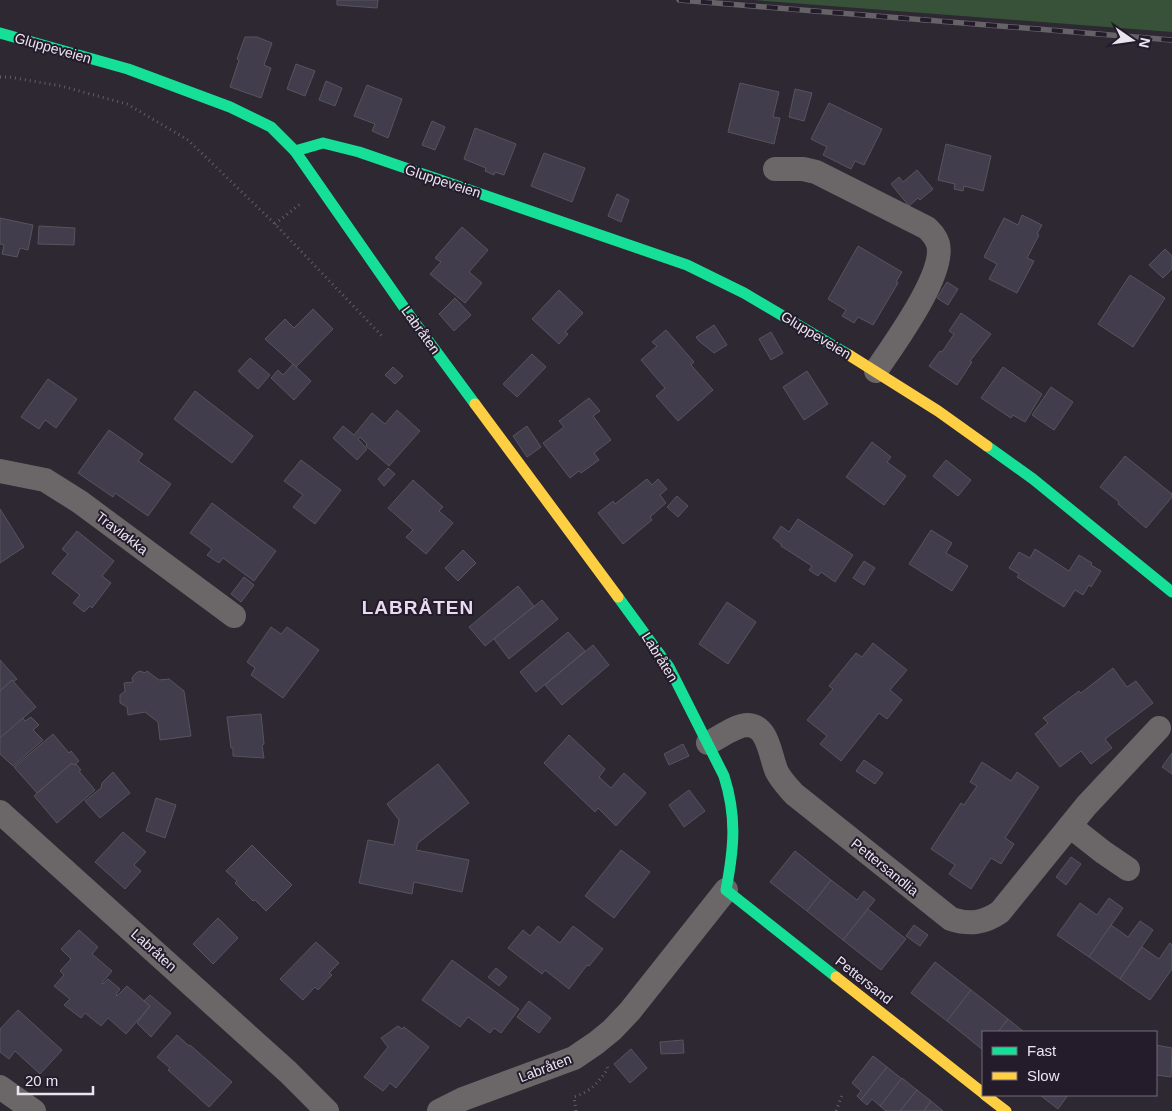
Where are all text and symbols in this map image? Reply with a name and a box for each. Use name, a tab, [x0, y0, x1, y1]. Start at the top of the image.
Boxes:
north arrow	[1107, 15, 1157, 65]
street label: Gluppeveien	[13, 29, 93, 67]
text: N	[1136, 36, 1154, 50]
street label: Gluppeveien	[403, 161, 483, 201]
street label: Labråten	[398, 303, 444, 357]
street label: Gluppeveien	[778, 308, 854, 362]
street label: Travløkka	[93, 508, 151, 558]
district label: LABRÅTEN	[362, 597, 474, 618]
street label: Labråten	[639, 629, 681, 685]
street label: Pettersandlia	[848, 835, 922, 899]
street label: Labråten	[128, 926, 180, 974]
street label: Pettersand	[832, 953, 896, 1007]
legend	[982, 1031, 1157, 1096]
text: Fast	[1027, 1042, 1057, 1059]
street label: Labråten	[516, 1051, 574, 1085]
scale bar	[18, 1064, 92, 1096]
text: Slow	[1027, 1067, 1060, 1084]
text: 20 m	[25, 1072, 58, 1089]

